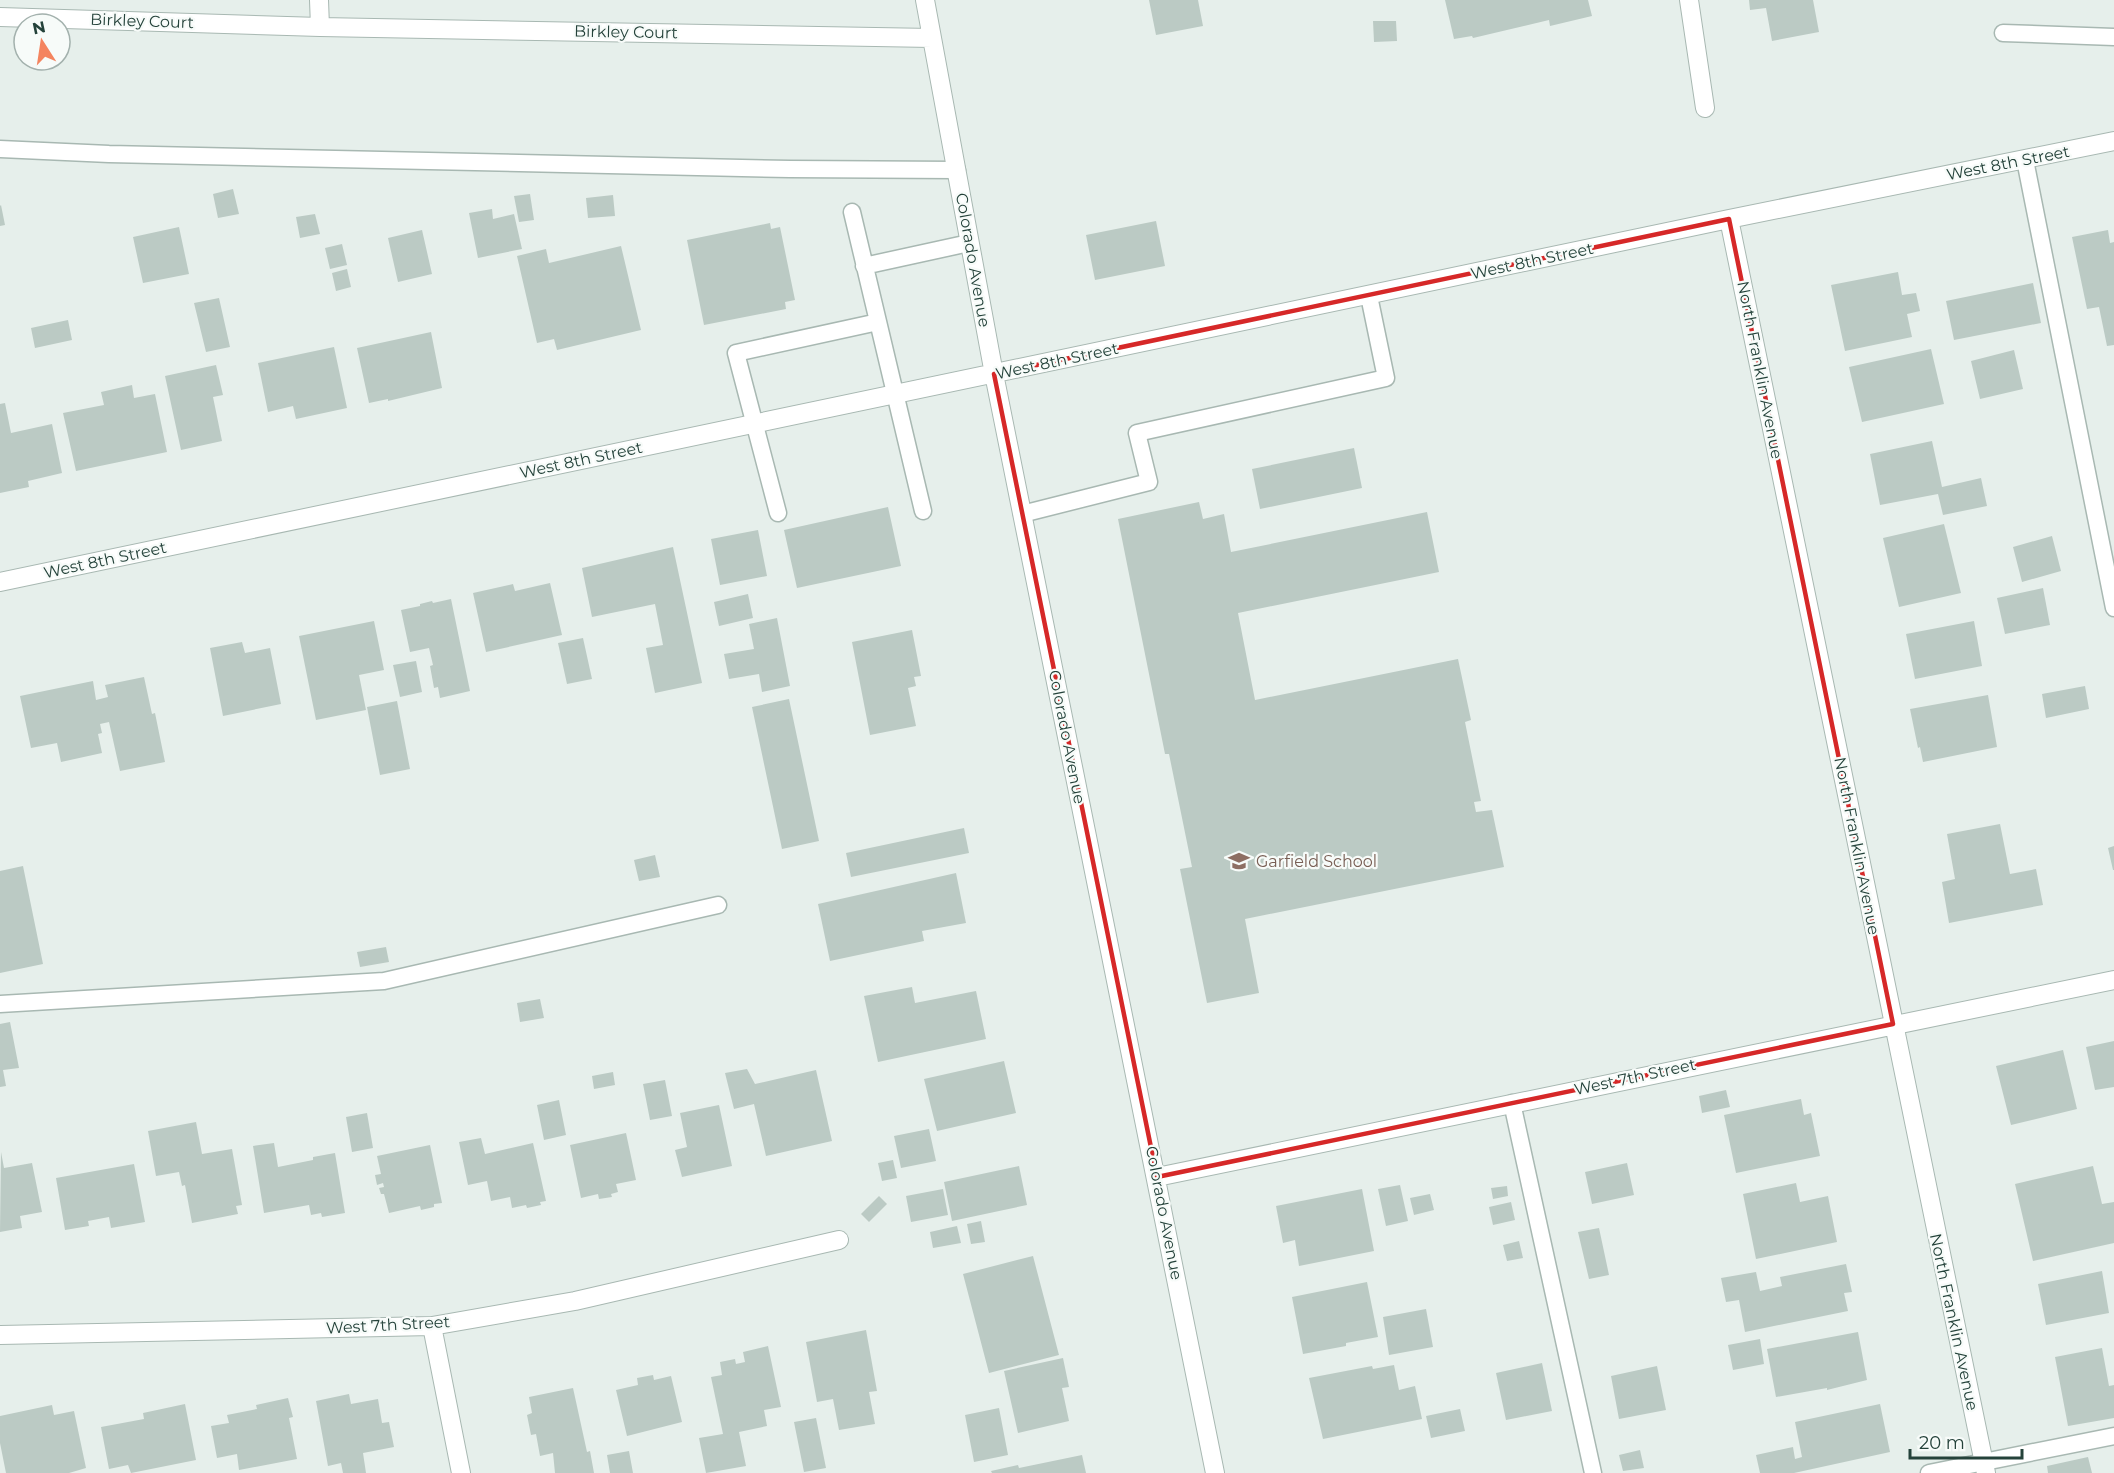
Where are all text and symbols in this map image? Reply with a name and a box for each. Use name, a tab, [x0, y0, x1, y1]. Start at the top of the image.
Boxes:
street label: Birkley Court	[90, 10, 195, 32]
north arrow	[12, 12, 72, 72]
text: N	[31, 17, 47, 38]
street label: Birkley Court	[574, 22, 679, 42]
street label: West 8th Street	[1945, 142, 2072, 184]
street label: Colorado Avenue	[952, 191, 994, 329]
street label: West 8th Street	[1469, 239, 1596, 283]
street label: North Franklin Avenue	[1733, 279, 1787, 461]
street label: West 8th Street	[994, 339, 1121, 383]
street label: West 8th Street	[518, 438, 645, 482]
street label: West 8th Street	[42, 538, 169, 582]
street label: Colorado Avenue	[1045, 668, 1089, 806]
street label: North Franklin Avenue	[1830, 755, 1884, 937]
school or university icon: Garfield School	[1227, 849, 1251, 873]
place label: Garfield School	[1256, 852, 1377, 871]
street label: West 7th Street	[1572, 1055, 1698, 1099]
street label: Colorado Avenue	[1142, 1144, 1186, 1282]
street label: North Franklin Avenue	[1926, 1232, 1982, 1412]
street label: West 7th Street	[326, 1312, 451, 1338]
scale bar	[1910, 1422, 2022, 1460]
text: 20 m	[1919, 1432, 1965, 1454]

